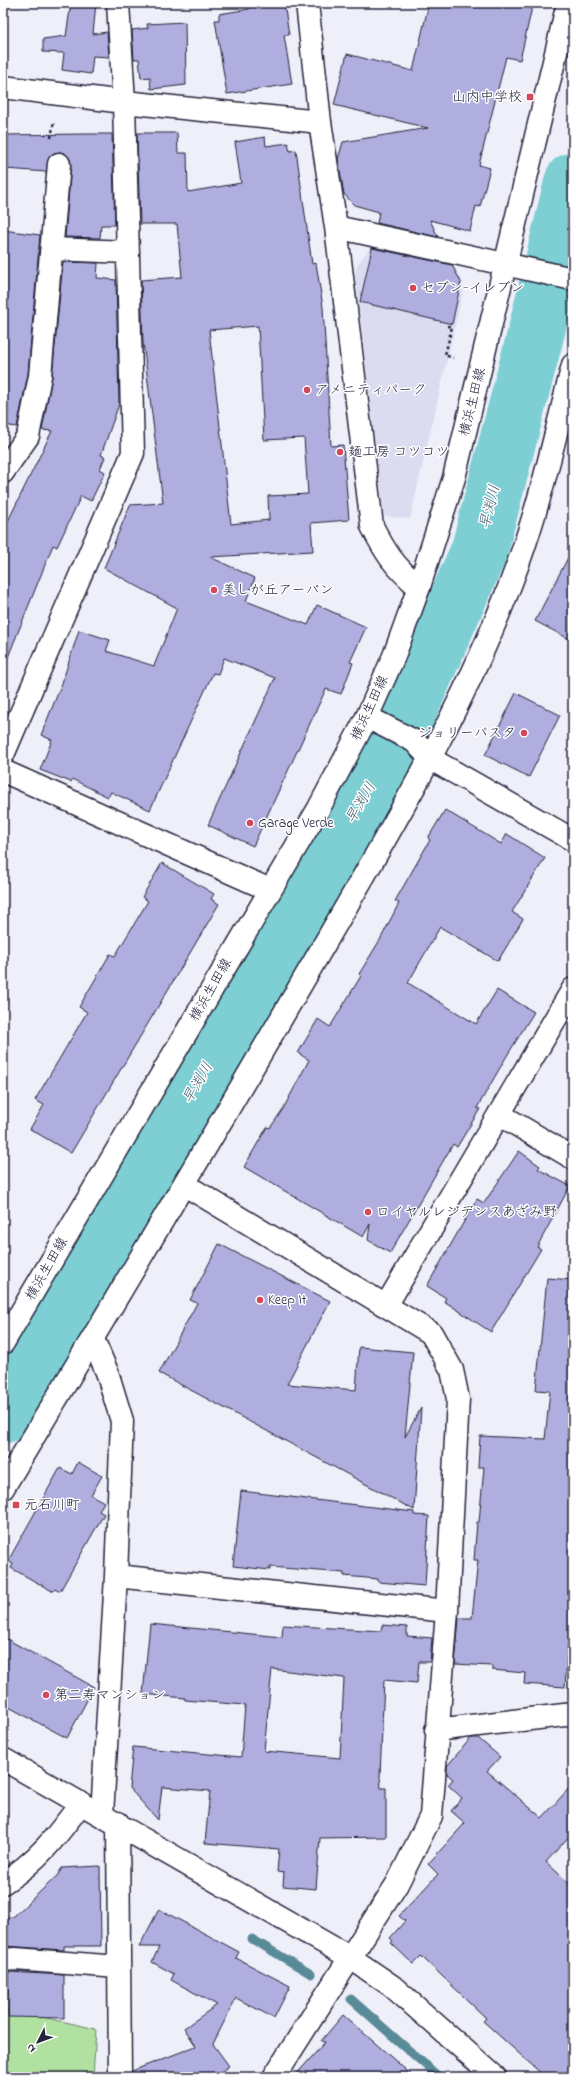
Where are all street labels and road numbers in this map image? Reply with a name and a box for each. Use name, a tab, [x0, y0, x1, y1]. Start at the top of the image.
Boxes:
street label: 横浜生田線	[454, 365, 492, 439]
street label: 横浜生田線	[346, 672, 394, 744]
street label: 横浜生田線	[184, 954, 238, 1026]
street label: 横浜生田線	[20, 1233, 74, 1305]

